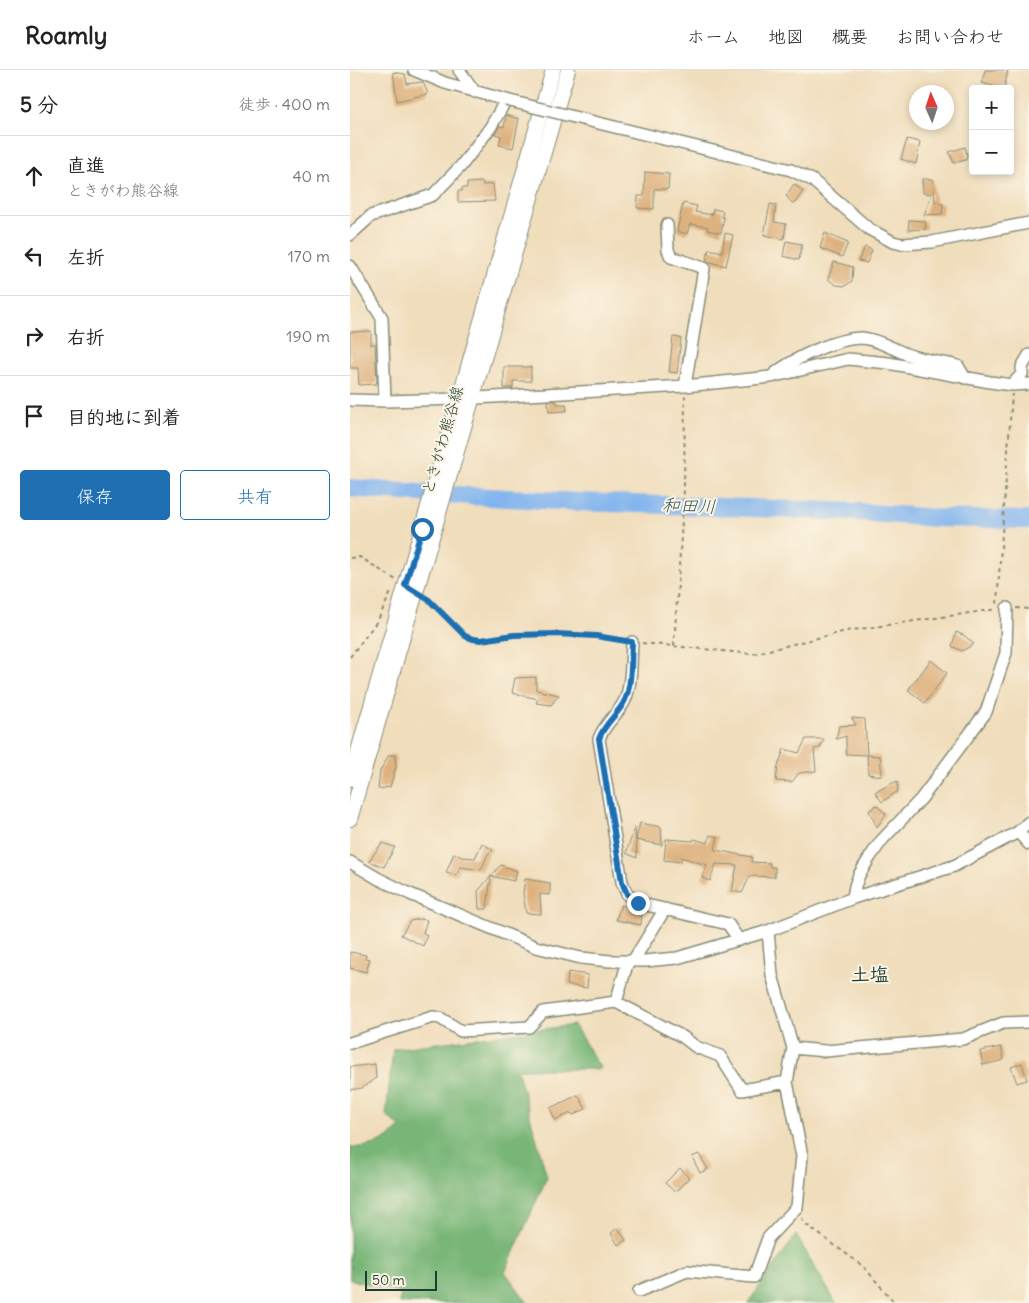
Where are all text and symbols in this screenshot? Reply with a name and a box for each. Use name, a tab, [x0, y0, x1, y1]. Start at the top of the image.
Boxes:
text: Roamly	[25, 20, 107, 50]
text: ホーム	[687, 25, 740, 48]
text: 地図	[768, 25, 804, 48]
text: 概要	[832, 25, 868, 48]
text: お問い合わせ	[896, 25, 1004, 48]
north arrow	[909, 85, 954, 130]
map controls	[969, 85, 1014, 175]
button: +	[969, 85, 1014, 130]
text: 5 分	[20, 91, 58, 118]
text: 徒歩 · 400 m	[239, 94, 330, 114]
button: −	[969, 130, 1014, 175]
text: 直進	[67, 153, 105, 177]
icon: ahead	[20, 162, 48, 190]
text: 40 m	[292, 166, 330, 186]
text: ときがわ熊谷線	[67, 180, 179, 200]
icon: left	[20, 242, 48, 270]
text: 左折	[67, 245, 105, 269]
text: 170 m	[287, 246, 330, 266]
icon: right	[20, 322, 48, 350]
text: 右折	[67, 325, 105, 349]
text: 190 m	[286, 326, 330, 346]
street label: ときがわ熊谷線	[417, 384, 467, 496]
icon: arrive	[20, 402, 48, 430]
text: 目的地に到着	[67, 405, 181, 429]
button: 保存	[20, 470, 170, 520]
button: 共有	[180, 470, 330, 520]
water label: 和田川	[662, 493, 716, 518]
route start	[411, 518, 434, 541]
route end	[627, 892, 650, 915]
district label: 土塩	[851, 962, 889, 986]
scale bar	[365, 1268, 438, 1291]
text: 50 m	[372, 1271, 405, 1289]

